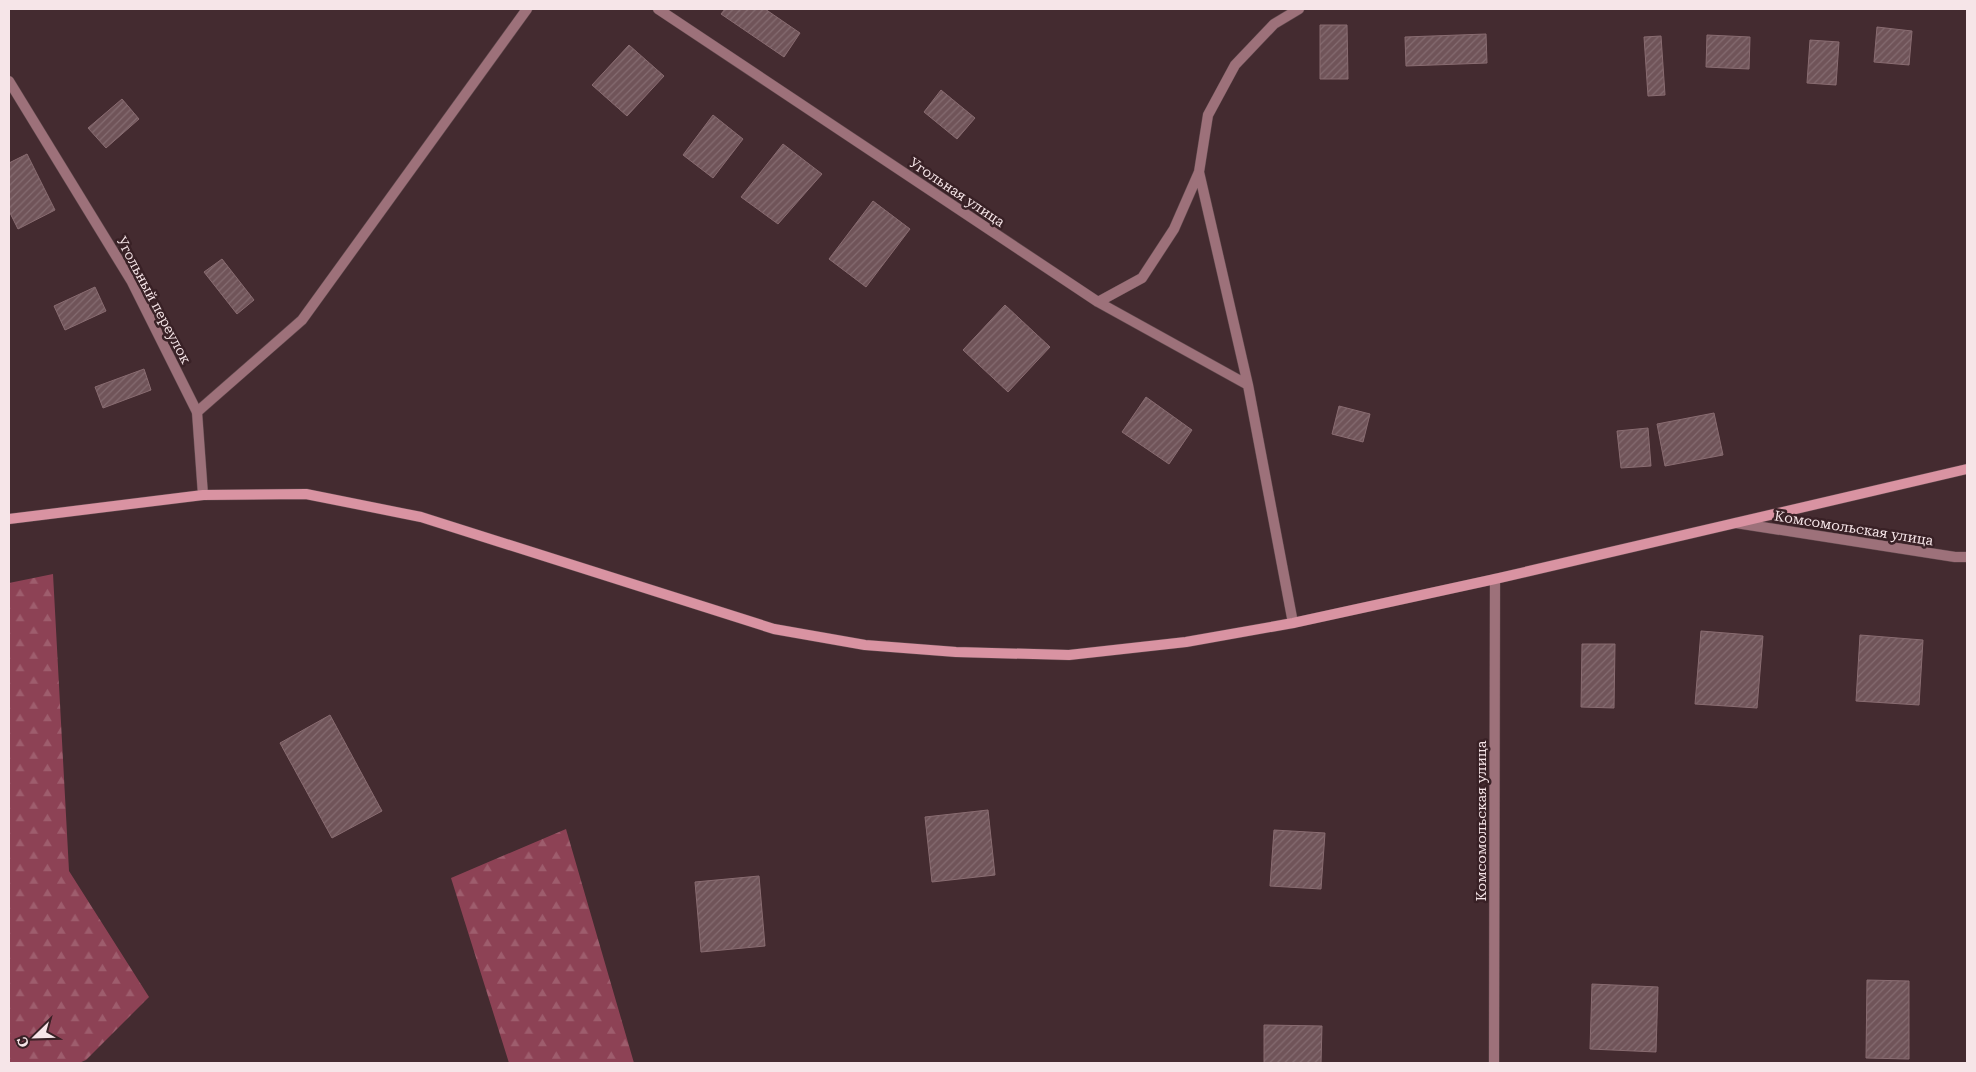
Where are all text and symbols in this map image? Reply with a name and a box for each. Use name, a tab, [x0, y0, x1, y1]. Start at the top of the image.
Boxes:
street label: Угольная улица	[906, 154, 1008, 230]
street label: Угольный переулок	[114, 234, 194, 367]
street label: Комсомольская улица	[1773, 508, 1935, 549]
street label: Комсомольская улица	[1473, 740, 1489, 901]
north arrow	[10, 1012, 60, 1062]
text: С	[14, 1034, 32, 1050]

